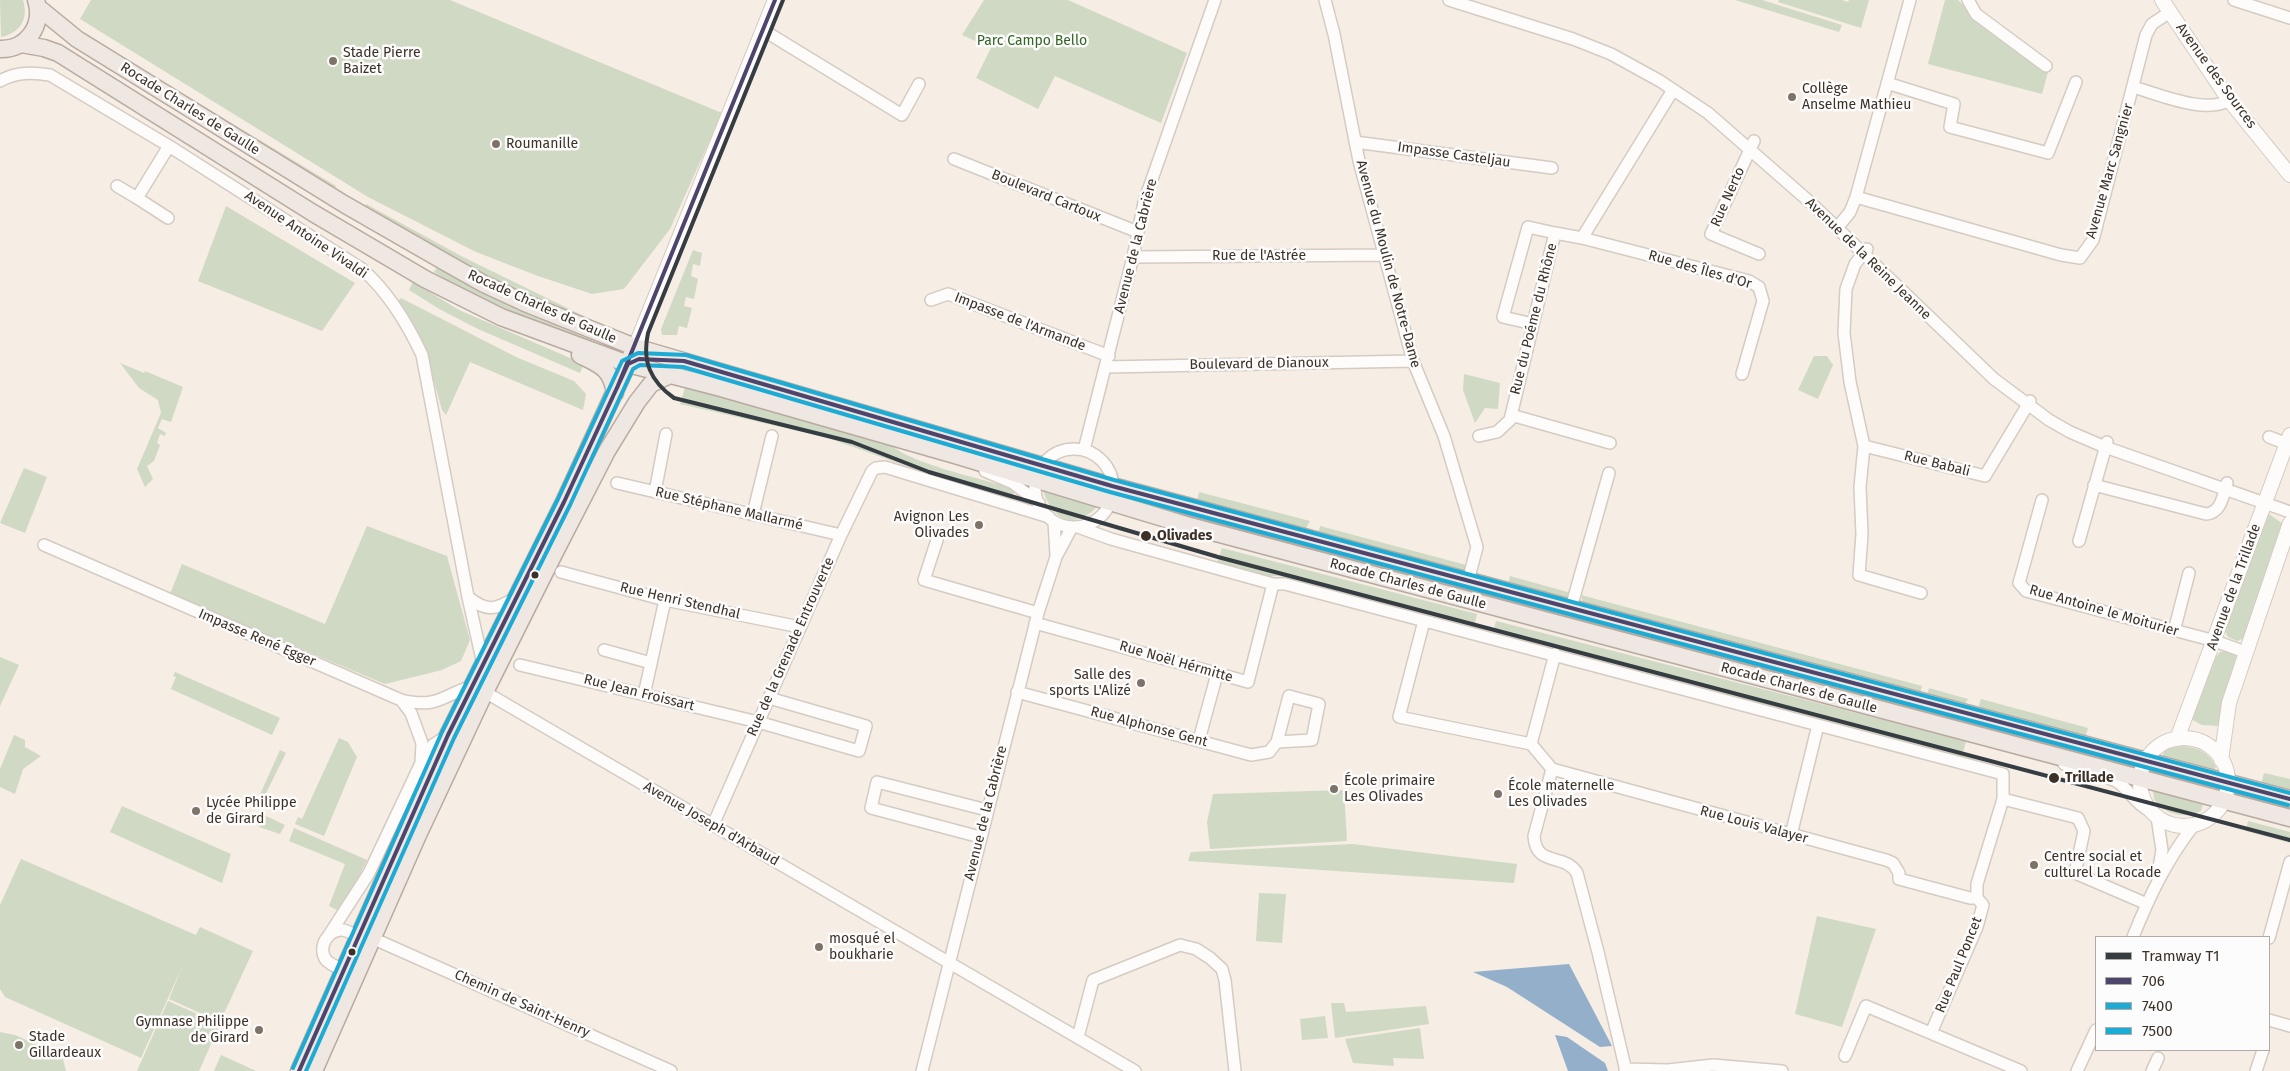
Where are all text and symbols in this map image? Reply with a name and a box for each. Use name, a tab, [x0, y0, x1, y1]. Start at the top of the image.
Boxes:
street label: Avenue des Sources	[2172, 20, 2260, 132]
park label: Parc Campo Bello	[977, 33, 1087, 49]
place label: Stade Pierre Baizet	[343, 45, 421, 78]
marker: Stade Pierre Baizet	[327, 55, 339, 67]
street label: Rocade Charles de Gaulle	[117, 59, 263, 159]
place label: Collège Anselme Mathieu	[1802, 81, 1911, 114]
marker: Collège Anselme Mathieu	[1786, 91, 1798, 103]
street label: Avenue Marc Sangnier	[2083, 101, 2137, 241]
place label: Roumanille	[506, 136, 578, 152]
marker: Roumanille	[490, 138, 502, 150]
street label: Impasse Casteljau	[1396, 139, 1512, 171]
street label: Avenue du Moulin de Notre-Dame	[1352, 158, 1424, 370]
street label: Rue Nerto	[1707, 165, 1749, 229]
street label: Boulevard Cartoux	[989, 166, 1103, 226]
street label: Avenue de la Cabrière	[1111, 177, 1161, 315]
street label: Avenue Antoine Vivaldi	[241, 187, 371, 283]
street label: Avenue de la Reine Jeanne	[1802, 195, 1934, 323]
street label: Rue du Poéme du Rhône	[1507, 241, 1561, 397]
street label: Rue des Îles d'Or	[1646, 247, 1754, 293]
street label: Rue de l'Astrée	[1212, 248, 1306, 264]
street label: Rocade Charles de Gaulle	[465, 267, 619, 347]
street label: Impasse de l'Armande	[952, 289, 1088, 355]
street label: Boulevard de Dianoux	[1189, 354, 1329, 374]
street label: Rue Babali	[1902, 448, 1972, 480]
street label: Rue Stéphane Mallarmé	[654, 484, 804, 534]
place label: Avignon Les Olivades	[894, 509, 969, 542]
marker: Avignon Les Olivades	[973, 519, 985, 531]
street label: Avenue de la Trillade	[2203, 522, 2265, 652]
place label: Olivades	[1157, 528, 1212, 544]
marker: Olivades	[1139, 529, 1153, 543]
street label: Rue de la Grenade Entrouverte	[744, 555, 838, 739]
street label: Rocade Charles de Gaulle	[1328, 555, 1488, 613]
unlabelled marker	[530, 570, 540, 580]
street label: Rue Henri Stendhal	[618, 579, 742, 623]
street label: Rue Antoine le Moiturier	[2027, 582, 2181, 640]
street label: Impasse René Egger	[196, 606, 318, 670]
street label: Rue Noël Hérmitte	[1117, 638, 1235, 686]
street label: Rocade Charles de Gaulle	[1719, 659, 1879, 717]
place label: Salle des sports L'Alizé	[1049, 667, 1131, 700]
street label: Rue Jean Froissart	[582, 671, 696, 715]
marker: Salle des sports L'Alizé	[1135, 677, 1147, 689]
street label: Rue Alphonse Gent	[1089, 703, 1209, 751]
street label: Avenue de la Cabrière	[961, 744, 1011, 882]
place label: Trillade	[2065, 770, 2114, 786]
marker: Trillade	[2047, 771, 2061, 785]
place label: École primaire Les Olivades	[1344, 773, 1435, 806]
street label: Avenue Joseph d'Arbaud	[640, 778, 782, 870]
place label: École maternelle Les Olivades	[1508, 778, 1614, 810]
marker: École primaire Les Olivades	[1328, 783, 1340, 795]
marker: École maternelle Les Olivades	[1492, 788, 1504, 800]
place label: Lycée Philippe de Girard	[206, 795, 297, 828]
street label: Rue Louis Valayer	[1698, 803, 1810, 847]
marker: Lycée Philippe de Girard	[190, 805, 202, 817]
place label: Centre social et culturel La Rocade	[2044, 849, 2161, 882]
marker: Centre social et culturel La Rocade	[2028, 859, 2040, 871]
street label: Rue Paul Poncet	[1932, 915, 1986, 1015]
place label: mosqué el boukharie	[829, 931, 895, 964]
legend	[2095, 936, 2270, 1051]
marker: mosqué el boukharie	[813, 941, 825, 953]
unlabelled marker	[347, 947, 357, 957]
text: Tramway T1	[2142, 947, 2219, 965]
street label: Chemin de Saint-Henry	[452, 967, 592, 1041]
text: 706	[2142, 972, 2165, 990]
text: 7400	[2142, 997, 2173, 1015]
place label: Gymnase Philippe de Girard	[135, 1014, 249, 1046]
text: 7500	[2142, 1022, 2173, 1040]
marker: Gymnase Philippe de Girard	[253, 1024, 265, 1036]
place label: Stade Gillardeaux	[29, 1029, 101, 1062]
marker: Stade Gillardeaux	[13, 1039, 25, 1051]

